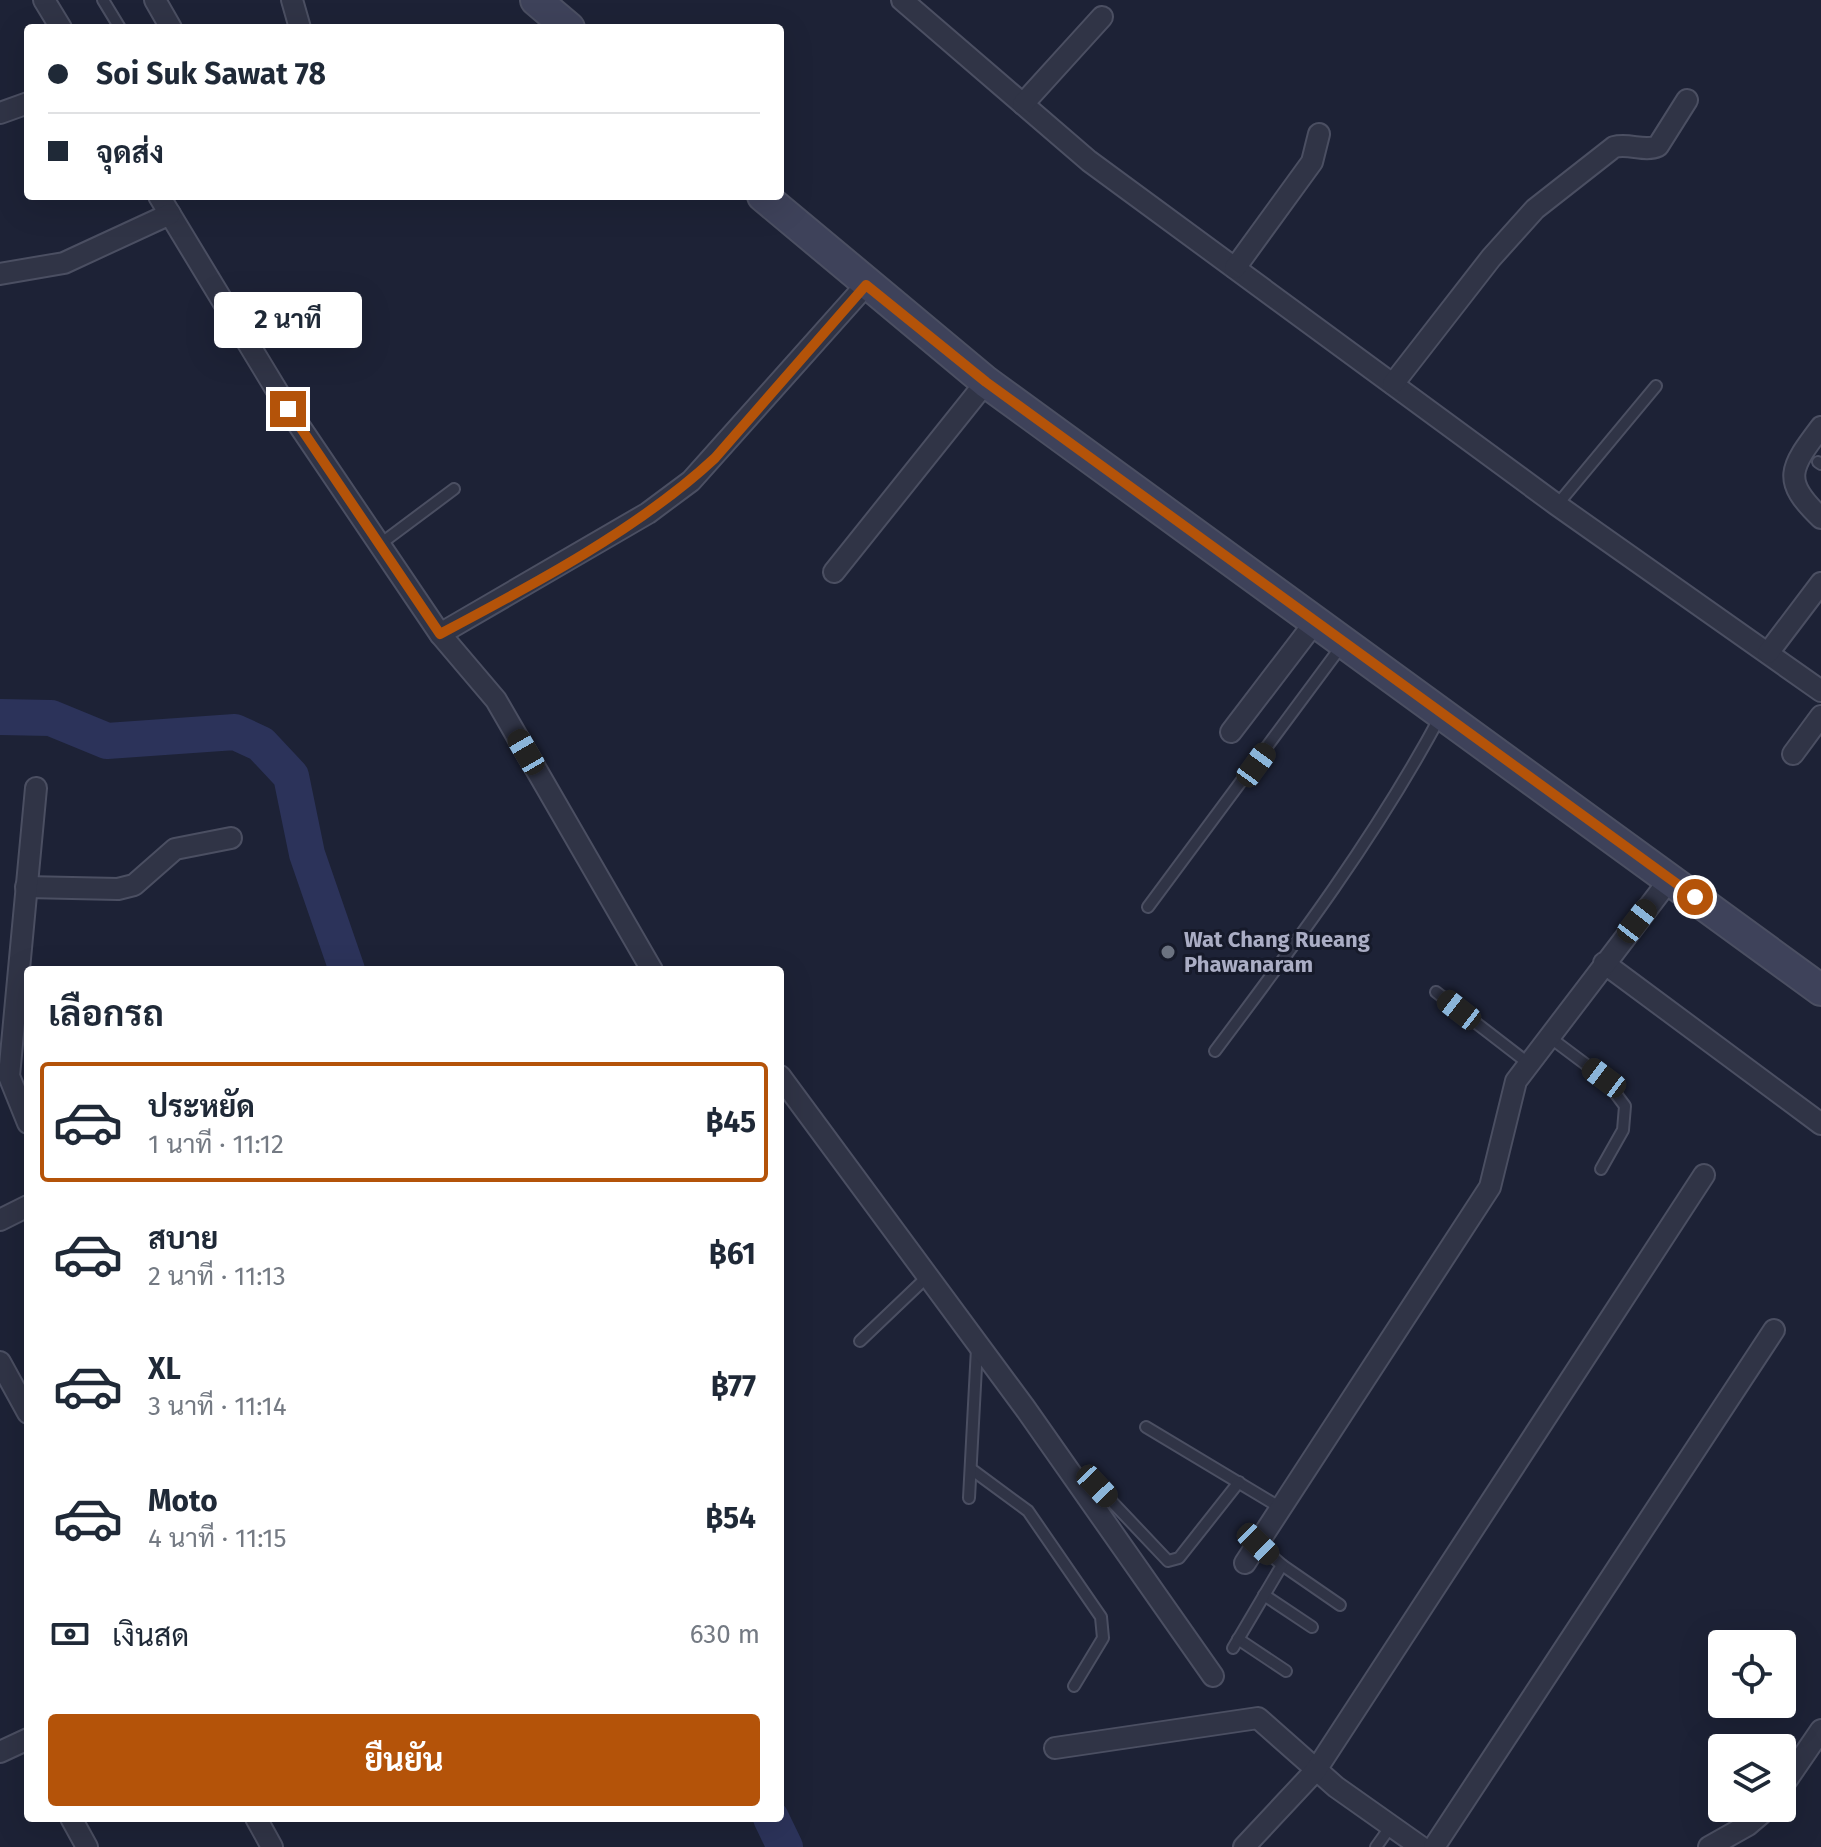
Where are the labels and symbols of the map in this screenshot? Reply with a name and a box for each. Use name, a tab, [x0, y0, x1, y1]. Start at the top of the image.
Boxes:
callout: 2 นาที	[214, 293, 362, 349]
route end	[270, 391, 306, 427]
car	[504, 725, 548, 779]
car	[1232, 739, 1280, 791]
route start	[1677, 879, 1713, 915]
car	[1613, 895, 1661, 947]
place label: Wat Chang Rueang Phawanaram	[1184, 926, 1371, 978]
marker: Wat Chang Rueang Phawanaram	[1159, 943, 1177, 961]
car	[1433, 986, 1485, 1034]
car	[1578, 1054, 1630, 1102]
car	[1072, 1460, 1122, 1512]
car	[1232, 1519, 1284, 1569]

